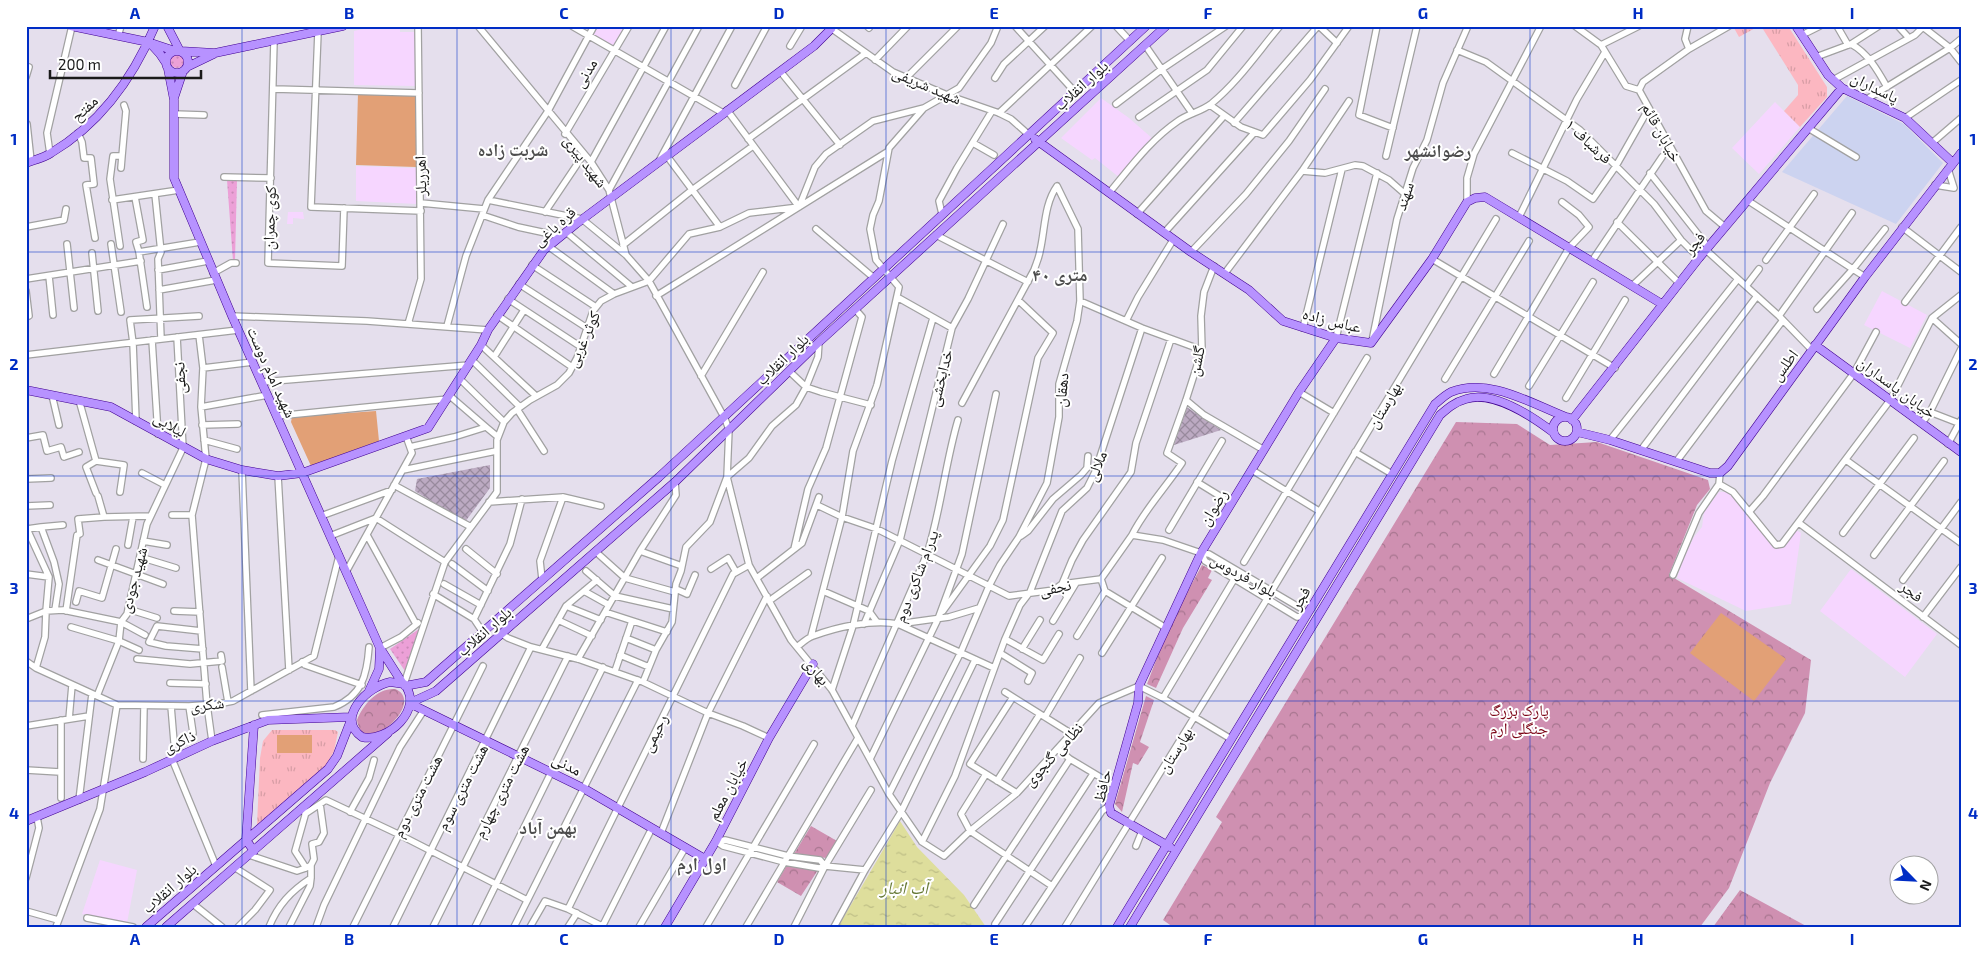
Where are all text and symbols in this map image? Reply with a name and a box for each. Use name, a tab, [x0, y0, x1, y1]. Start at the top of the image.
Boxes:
text: A	[130, 3, 141, 22]
text: B	[344, 3, 354, 22]
text: C	[559, 3, 569, 22]
text: D	[774, 3, 785, 22]
text: E	[989, 3, 999, 22]
text: F	[1204, 3, 1213, 22]
text: G	[1418, 3, 1428, 22]
text: H	[1632, 3, 1644, 22]
text: I	[1850, 3, 1854, 22]
scale bar	[50, 48, 201, 80]
text: 200 m	[58, 55, 101, 73]
street label: مدنی	[569, 55, 602, 92]
street label: بلوار انقلاب	[1050, 56, 1112, 114]
street label: شهید شریفى	[889, 61, 965, 109]
street label: پاسداران	[1847, 67, 1902, 108]
street label: مفتح	[66, 90, 102, 126]
street label: خیابان قائم	[1637, 99, 1687, 166]
street label: فرشباف ۱	[1561, 114, 1617, 168]
text: 1	[11, 129, 17, 148]
text: 1	[1970, 129, 1976, 148]
street label: شهید پیری	[559, 131, 612, 192]
district label: شربت زاده	[478, 138, 548, 161]
district label: رضوانشهر	[1404, 139, 1472, 161]
street label: اهرریلر	[410, 156, 430, 197]
street label: سهند	[1390, 179, 1418, 213]
street label: کوی چمران	[258, 185, 281, 250]
street label: قره باغی	[528, 202, 580, 251]
street label: فجر	[1678, 227, 1709, 259]
district label: ۴۰ متری	[1032, 263, 1088, 286]
street label: عباس زاده	[1300, 303, 1363, 338]
street label: کوثر غربی	[562, 307, 605, 371]
street label: شهید امام دوست	[242, 323, 301, 421]
street label: بلوار انقلاب	[751, 329, 813, 389]
street label: گلشن	[1183, 344, 1210, 378]
street label: اطلس	[1766, 345, 1803, 385]
street label: خدابخشی	[923, 347, 958, 409]
street label: خیابان پاسداران	[1853, 352, 1940, 423]
text: 2	[9, 354, 19, 373]
text: 2	[1968, 354, 1978, 373]
street label: نجفی	[168, 361, 191, 395]
street label: دهقان	[1050, 372, 1073, 408]
street label: بهارستان	[1362, 378, 1406, 432]
street label: لیلابی	[150, 407, 190, 442]
street label: ملالی	[1081, 448, 1112, 485]
street label: رضوان	[1194, 485, 1233, 530]
street label: پدرام شاکری دوم	[889, 527, 944, 625]
street label: شهید جودی	[115, 545, 152, 616]
street label: بلوار فردوس	[1207, 549, 1281, 602]
street label: نجفی	[1037, 574, 1073, 601]
street label: فجر	[1896, 575, 1928, 606]
text: 3	[9, 578, 19, 597]
text: 3	[1968, 578, 1978, 597]
street label: فجر	[1285, 583, 1315, 614]
street label: بلوار انقلاب	[453, 602, 515, 660]
street label: بهاری	[799, 653, 834, 690]
street label: شکری	[189, 692, 225, 717]
park label: پارک بزرگ جنگلی ارم	[1489, 700, 1549, 739]
street label: رحیمی	[636, 711, 673, 756]
street label: نظامی گنجوی	[1019, 718, 1088, 791]
street label: بهارستان	[1153, 723, 1198, 777]
street label: ذاکری	[160, 725, 199, 758]
street label: هشت متری سوم	[432, 740, 493, 834]
street label: هشت متری چهارم	[469, 741, 534, 842]
street label: مدنی	[549, 748, 585, 781]
street label: هشت متری دوم	[388, 751, 447, 841]
street label: خیابان معلم	[702, 754, 753, 824]
street label: حافظ	[1089, 767, 1115, 804]
text: 4	[9, 803, 19, 822]
text: 4	[1968, 803, 1978, 822]
district label: بهمن آباد	[519, 816, 577, 839]
district label: اول ارم	[677, 852, 727, 876]
north arrow	[1890, 856, 1940, 906]
street label: بلوار انقلاب	[138, 859, 200, 917]
water label: آب انبار	[878, 876, 933, 899]
text: N	[1917, 877, 1936, 894]
text: A	[130, 929, 141, 948]
text: B	[344, 929, 354, 948]
text: C	[559, 929, 569, 948]
text: D	[774, 929, 785, 948]
text: E	[989, 929, 999, 948]
text: F	[1204, 929, 1213, 948]
text: G	[1418, 929, 1428, 948]
text: H	[1632, 929, 1644, 948]
text: I	[1850, 929, 1854, 948]

